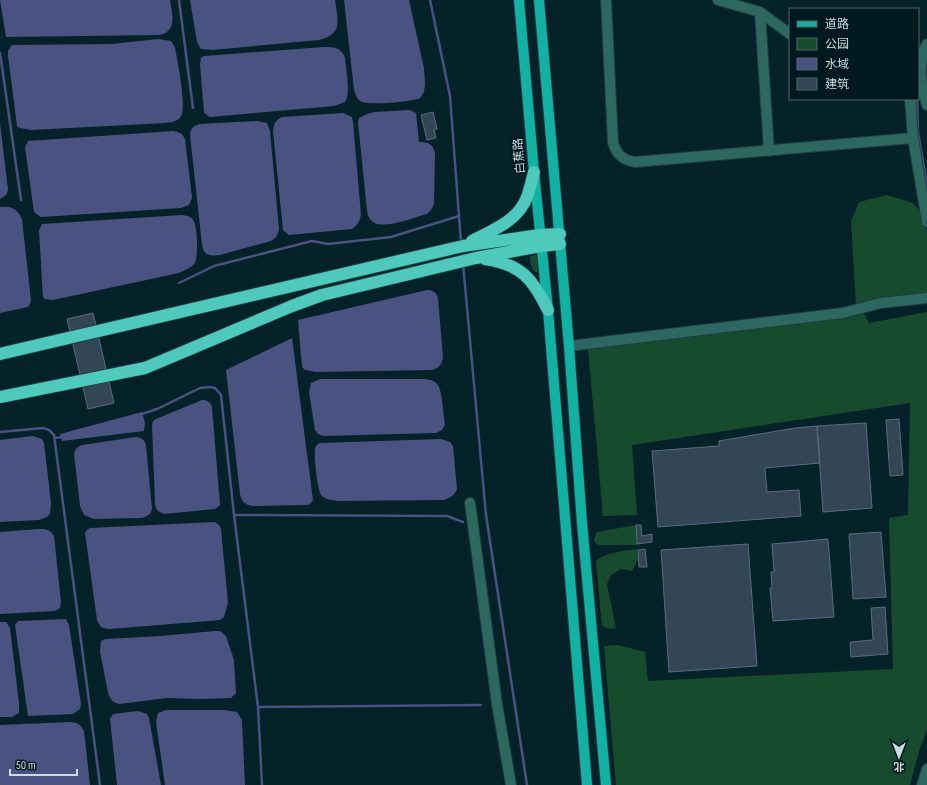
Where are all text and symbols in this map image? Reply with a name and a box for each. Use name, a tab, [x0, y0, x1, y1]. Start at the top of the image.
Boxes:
legend	[789, 8, 919, 100]
text: 道路	[825, 17, 849, 32]
text: 公园	[825, 37, 849, 52]
text: 水域	[825, 57, 849, 72]
text: 建筑	[825, 77, 849, 92]
street label: 白蕉路	[510, 137, 529, 175]
north arrow	[879, 737, 919, 777]
scale bar	[10, 751, 77, 777]
text: 50 m	[16, 758, 36, 773]
text: 北	[894, 760, 905, 773]

